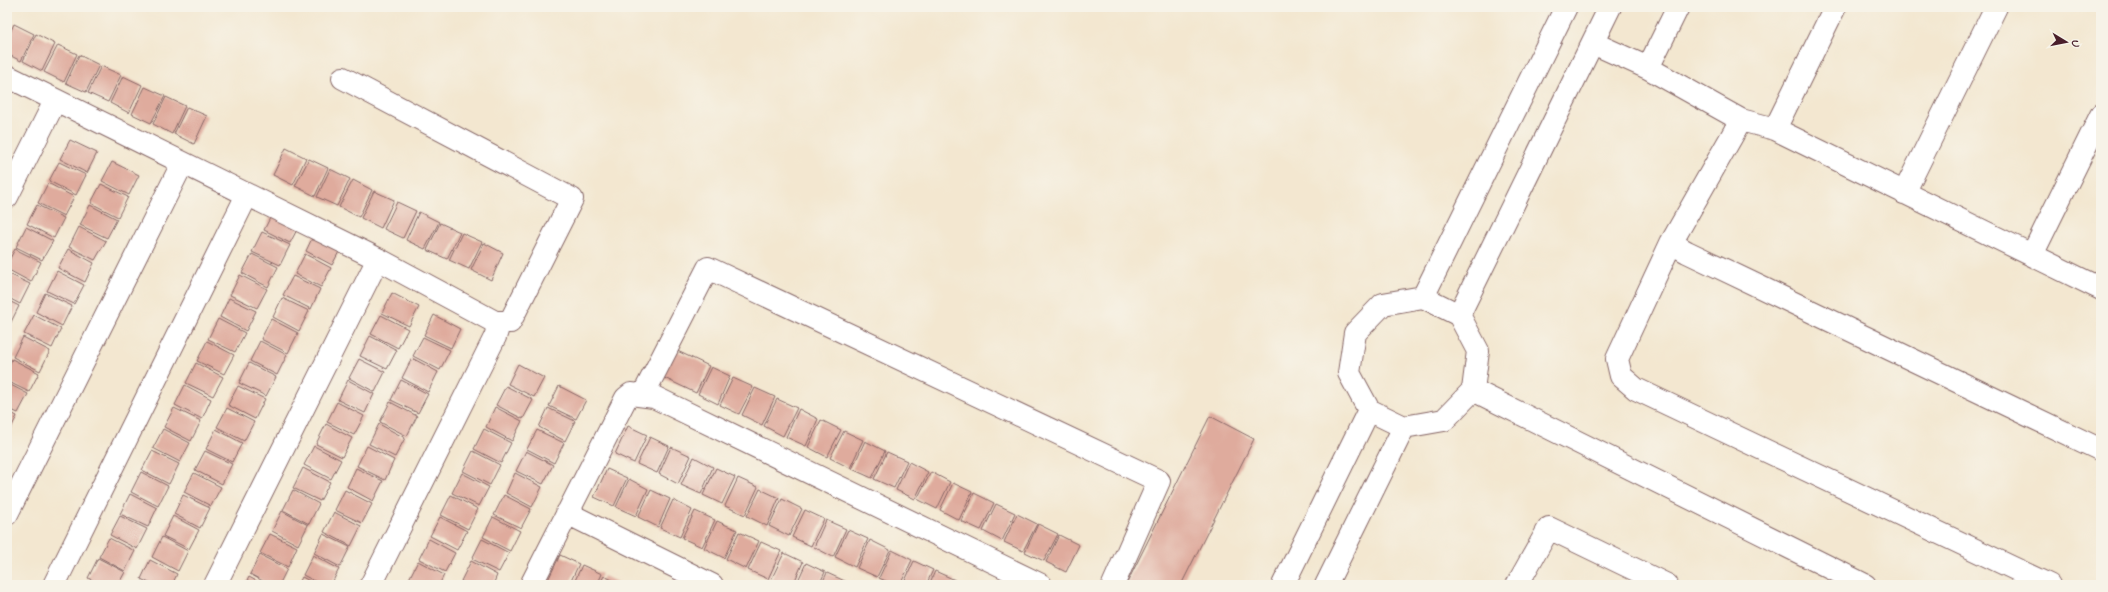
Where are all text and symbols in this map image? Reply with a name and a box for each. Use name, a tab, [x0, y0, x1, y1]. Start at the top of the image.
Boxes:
north arrow	[2046, 22, 2086, 62]
text: U	[2067, 39, 2082, 48]

